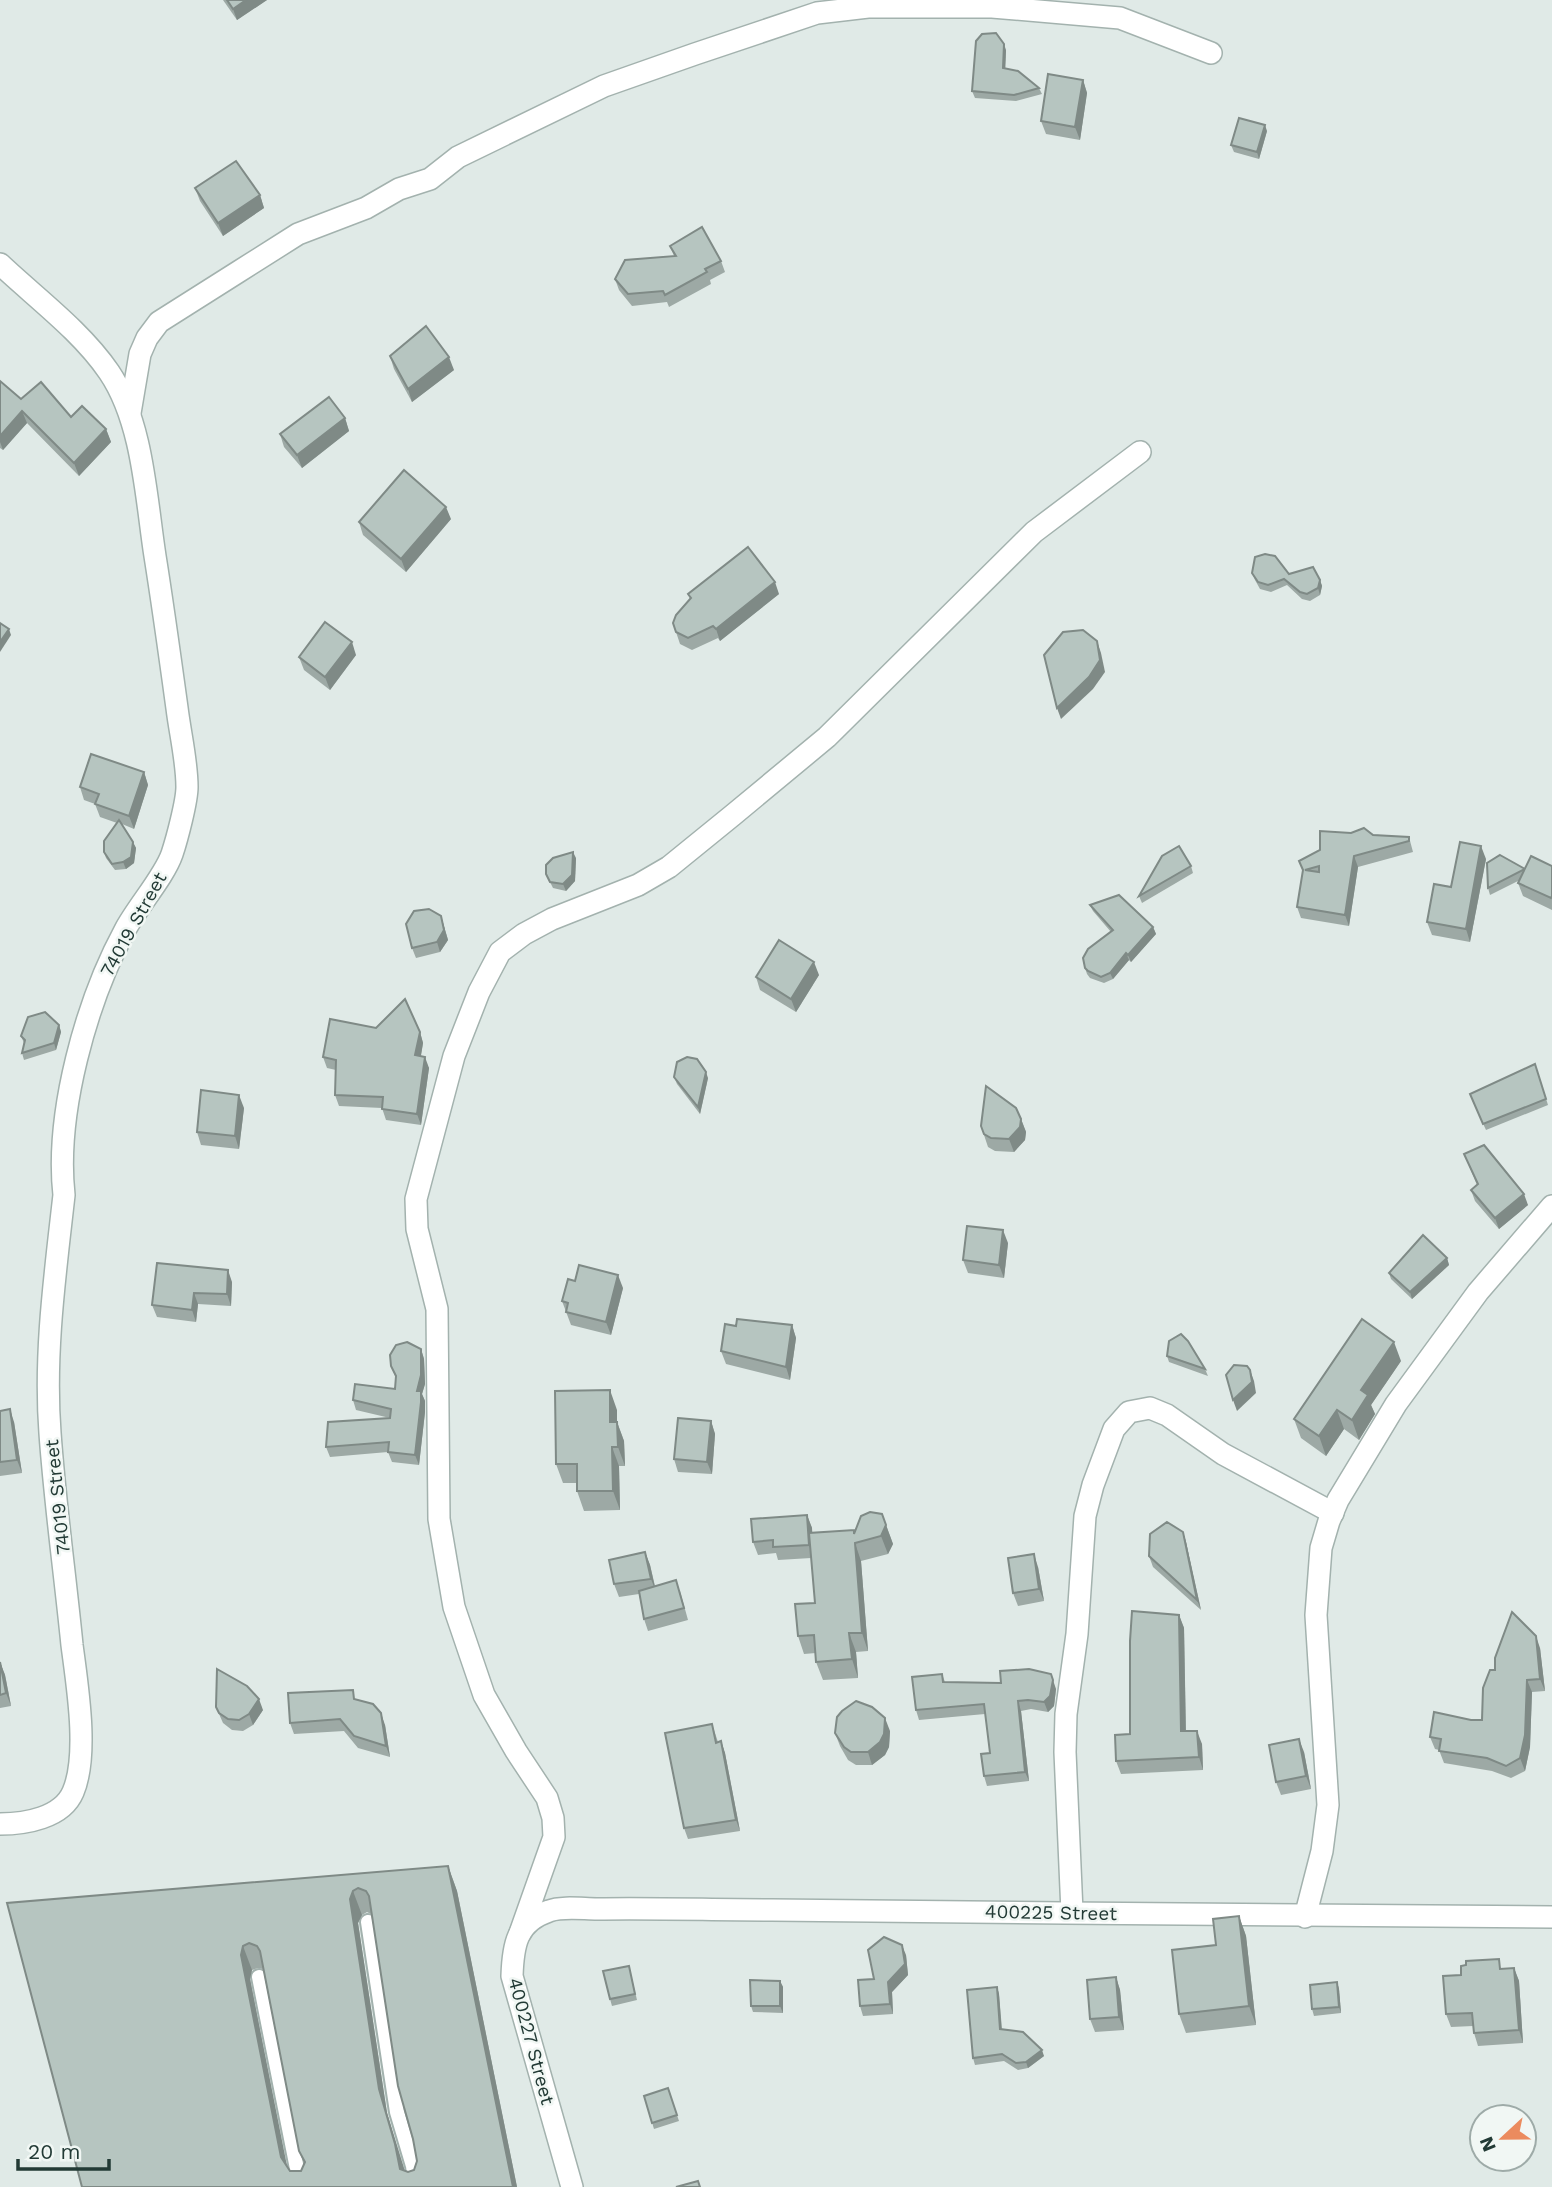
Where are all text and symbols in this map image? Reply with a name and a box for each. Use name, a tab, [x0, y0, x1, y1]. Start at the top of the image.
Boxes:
street label: 74019 Street	[95, 868, 172, 980]
street label: 74019 Street	[40, 1438, 75, 1556]
street label: 400225 Street	[985, 1900, 1117, 1925]
street label: 400227 Street	[503, 1975, 560, 2107]
north arrow	[1468, 2103, 1538, 2173]
scale bar	[18, 2128, 108, 2172]
text: N	[1474, 2133, 1501, 2155]
text: 20 m	[28, 2139, 80, 2164]

